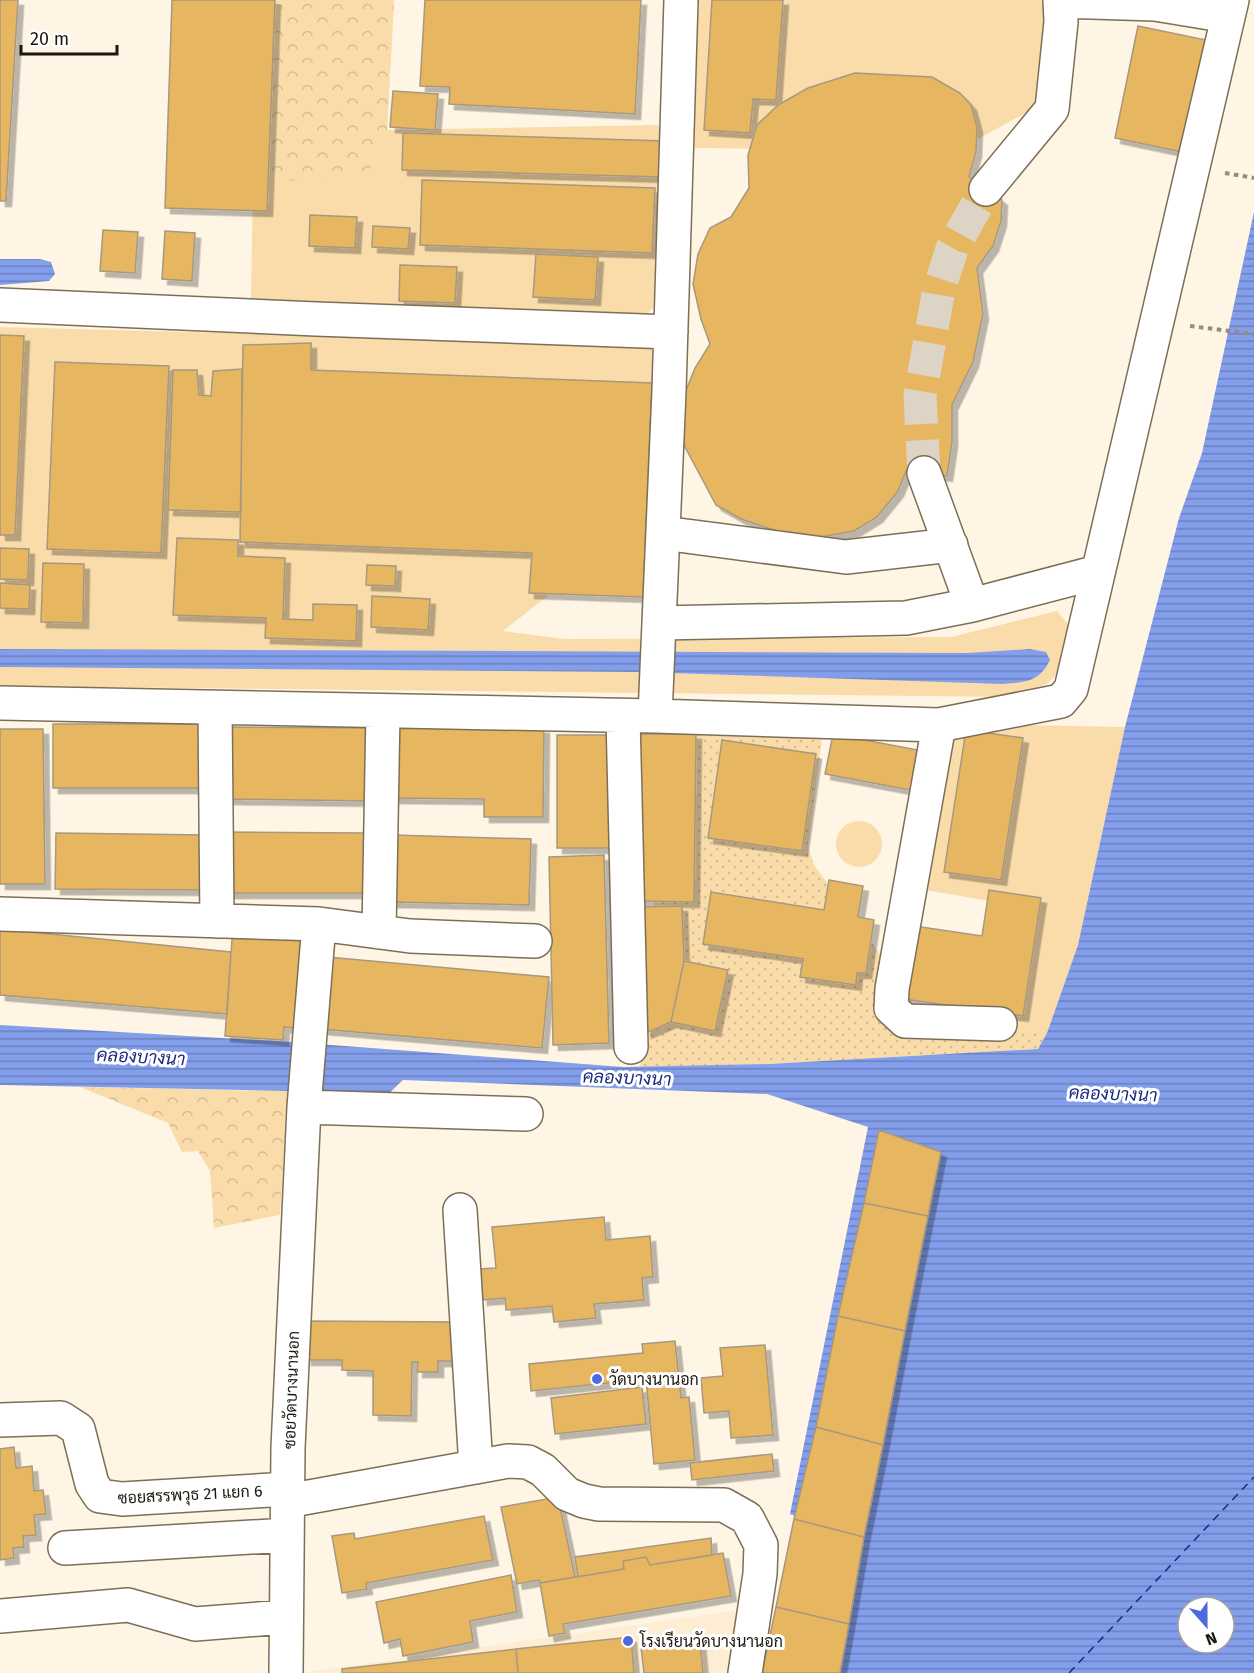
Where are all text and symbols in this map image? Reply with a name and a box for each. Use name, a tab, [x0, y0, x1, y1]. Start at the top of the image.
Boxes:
scale bar	[21, 18, 117, 56]
text: 20 m	[30, 28, 69, 50]
water label: คลองบางนา	[96, 1044, 186, 1070]
water label: คลองบางนา	[582, 1065, 672, 1091]
water label: คลองบางนา	[1068, 1081, 1158, 1107]
street label: ซอยวัดบางนานอก	[279, 1331, 303, 1449]
place label: วัดบางนานอก	[609, 1369, 699, 1389]
marker: วัดบางนานอก	[590, 1372, 604, 1386]
street label: ซอยสรรพวุธ 21 แยก 6	[117, 1481, 263, 1510]
north arrow	[1176, 1595, 1236, 1655]
text: N	[1203, 1628, 1220, 1649]
place label: โรงเรียนวัดบางนานอก	[639, 1630, 783, 1651]
marker: โรงเรียนวัดบางนานอก	[621, 1634, 635, 1648]

